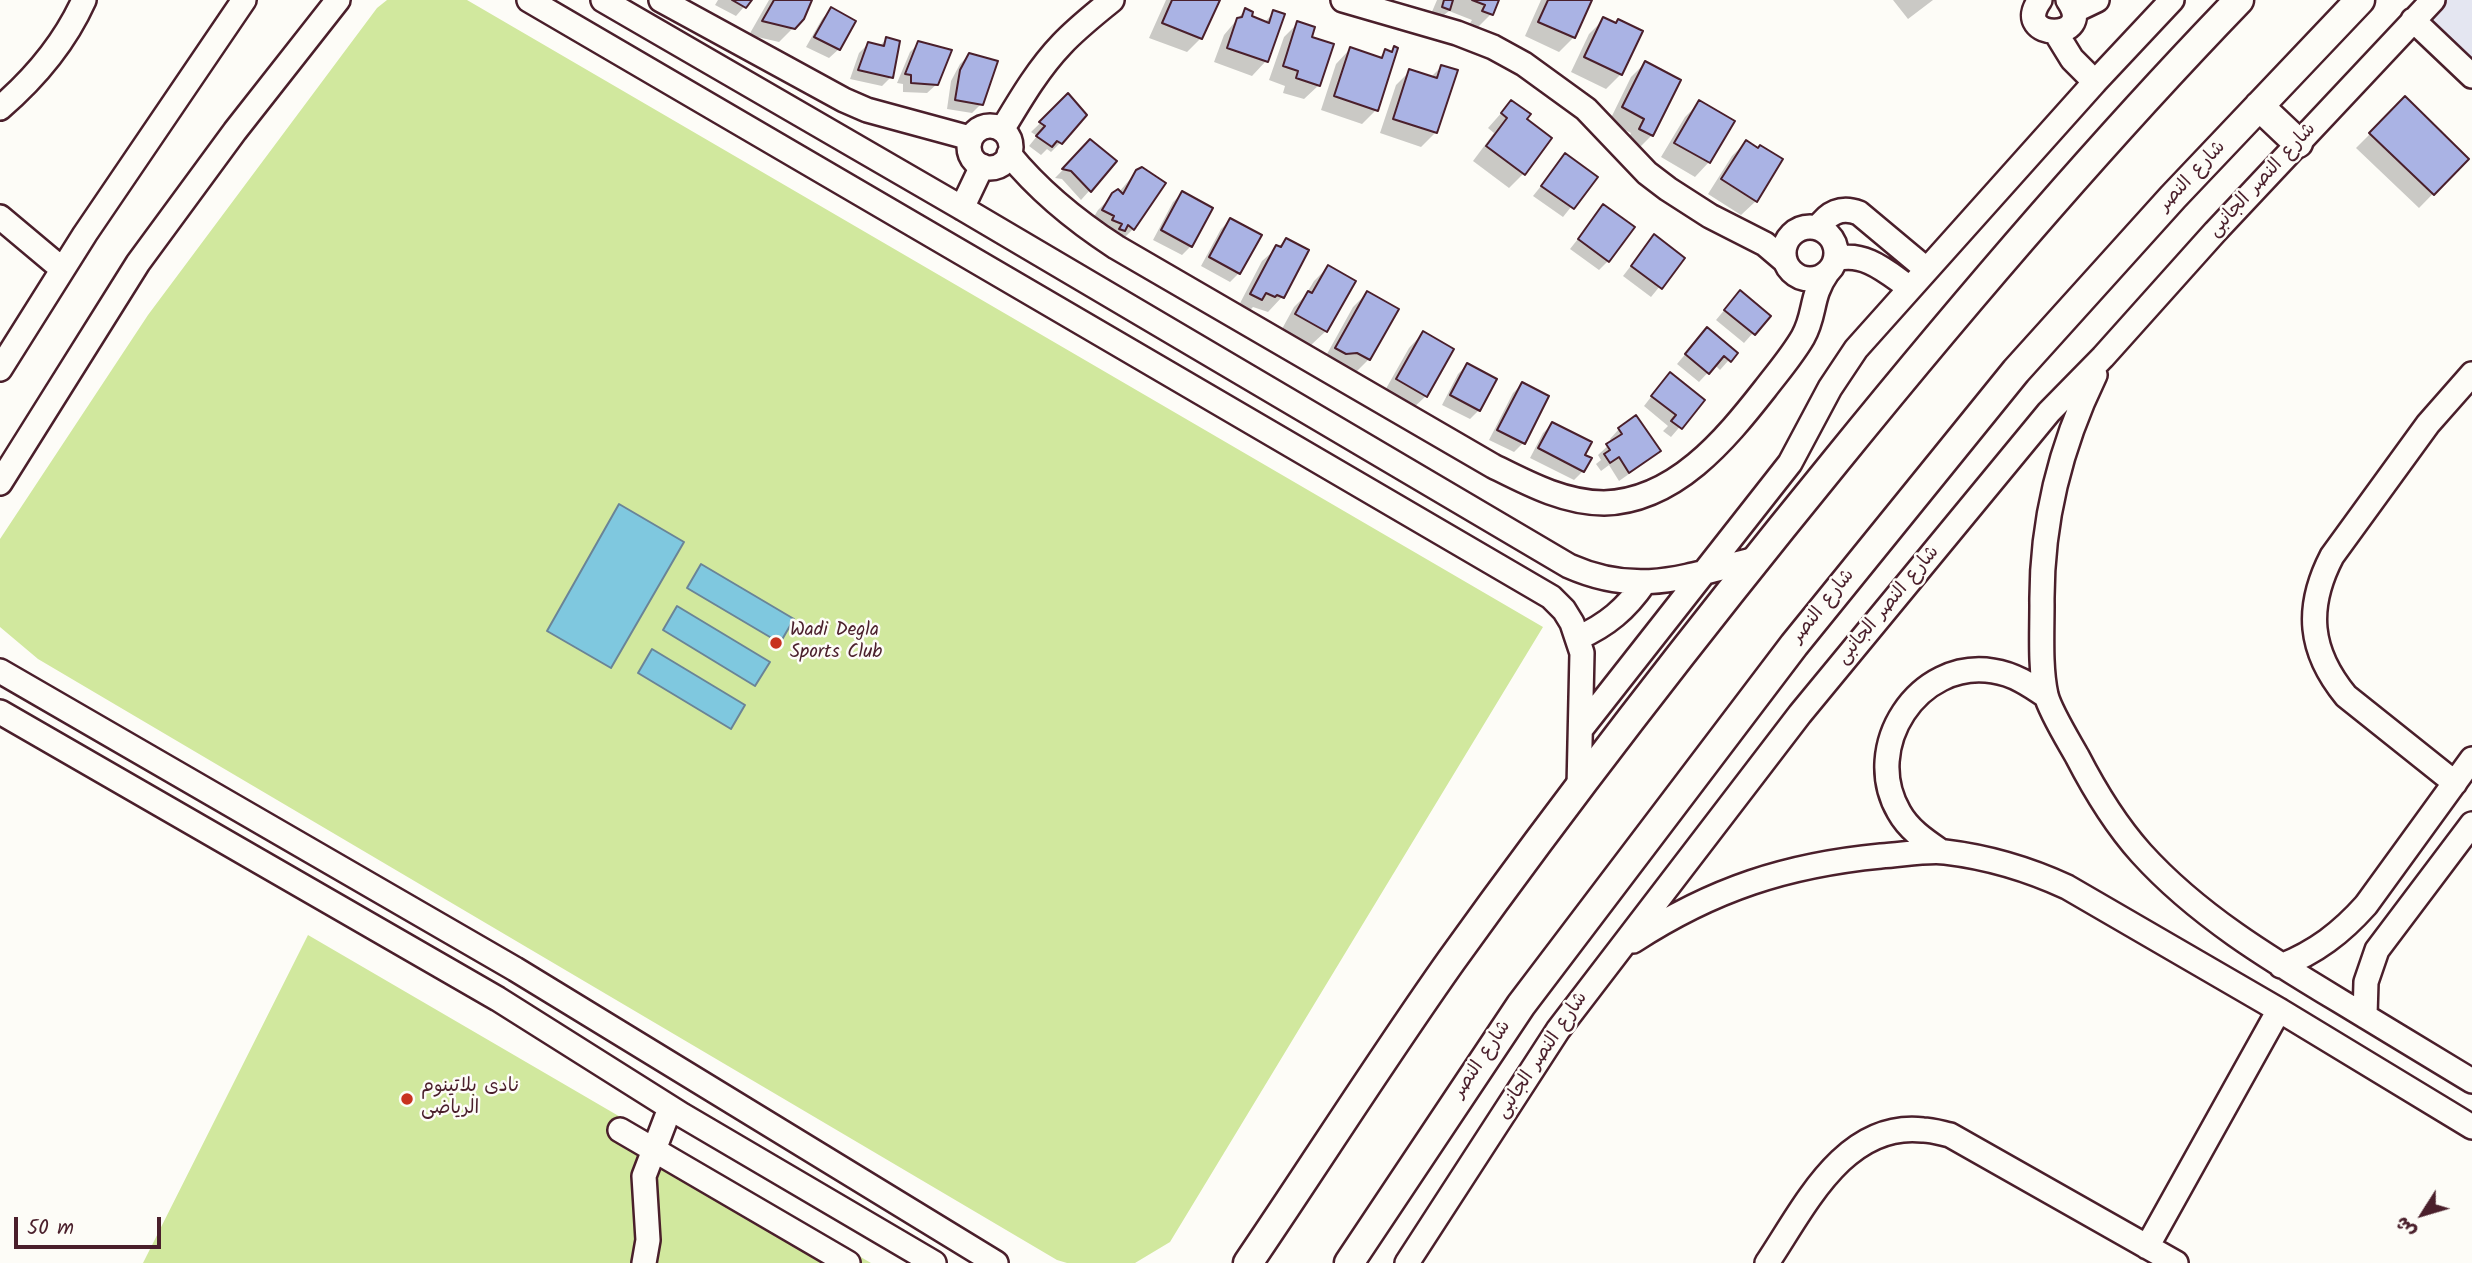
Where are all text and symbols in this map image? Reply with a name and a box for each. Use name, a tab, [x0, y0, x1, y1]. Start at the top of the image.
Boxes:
street label: شارع النصر الجانبى	[2204, 119, 2322, 243]
street label: شارع النصر	[2155, 137, 2231, 217]
street label: شارع النصر الجانبى	[1833, 542, 1945, 670]
street label: شارع النصر	[1787, 566, 1861, 648]
place label: Wadi Degla Sports Club	[790, 621, 882, 665]
marker: Wadi Degla Sports Club	[768, 635, 784, 651]
street label: شارع النصر الجانبى	[1492, 988, 1594, 1124]
street label: شارع النصر	[1449, 1017, 1517, 1103]
place label: نادى بلاتينوم الرياضى	[421, 1077, 520, 1121]
marker: نادى بلاتينوم الرياضى	[399, 1091, 415, 1107]
north arrow	[2388, 1179, 2458, 1249]
scale bar	[18, 1204, 164, 1248]
text: ش	[2388, 1209, 2424, 1244]
text: 50 m	[27, 1212, 74, 1245]

